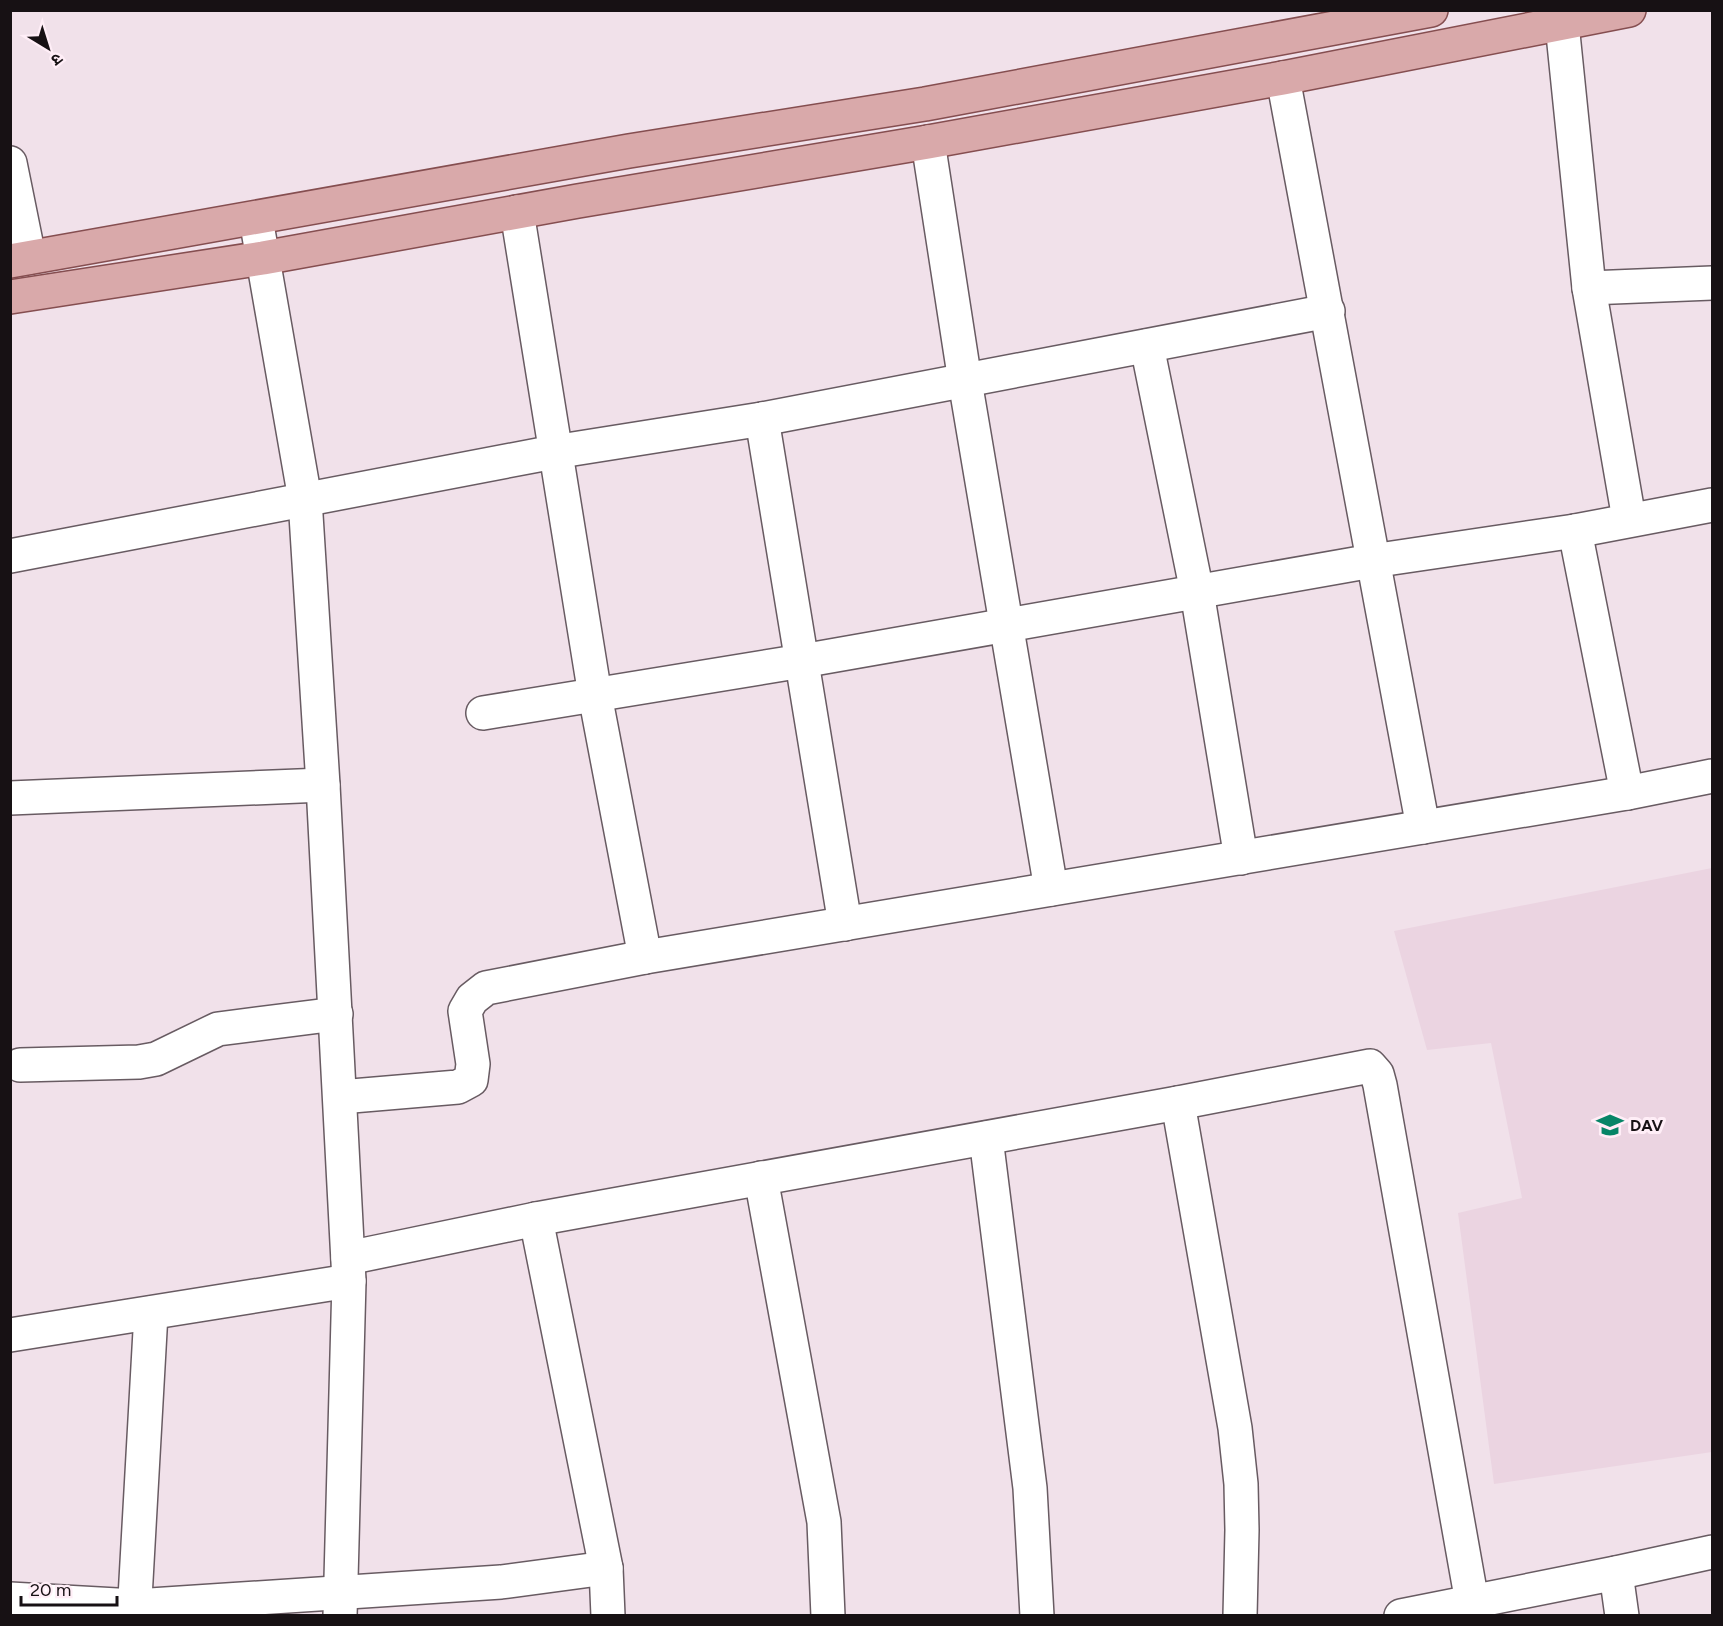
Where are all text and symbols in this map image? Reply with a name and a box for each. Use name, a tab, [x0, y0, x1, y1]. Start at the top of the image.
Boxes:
north arrow	[18, 18, 78, 78]
text: उ	[47, 49, 66, 70]
school or university icon: DAV	[1595, 1110, 1625, 1140]
place label: DAV	[1630, 1116, 1663, 1135]
scale bar	[21, 1569, 117, 1607]
text: 20 m	[30, 1579, 71, 1601]

